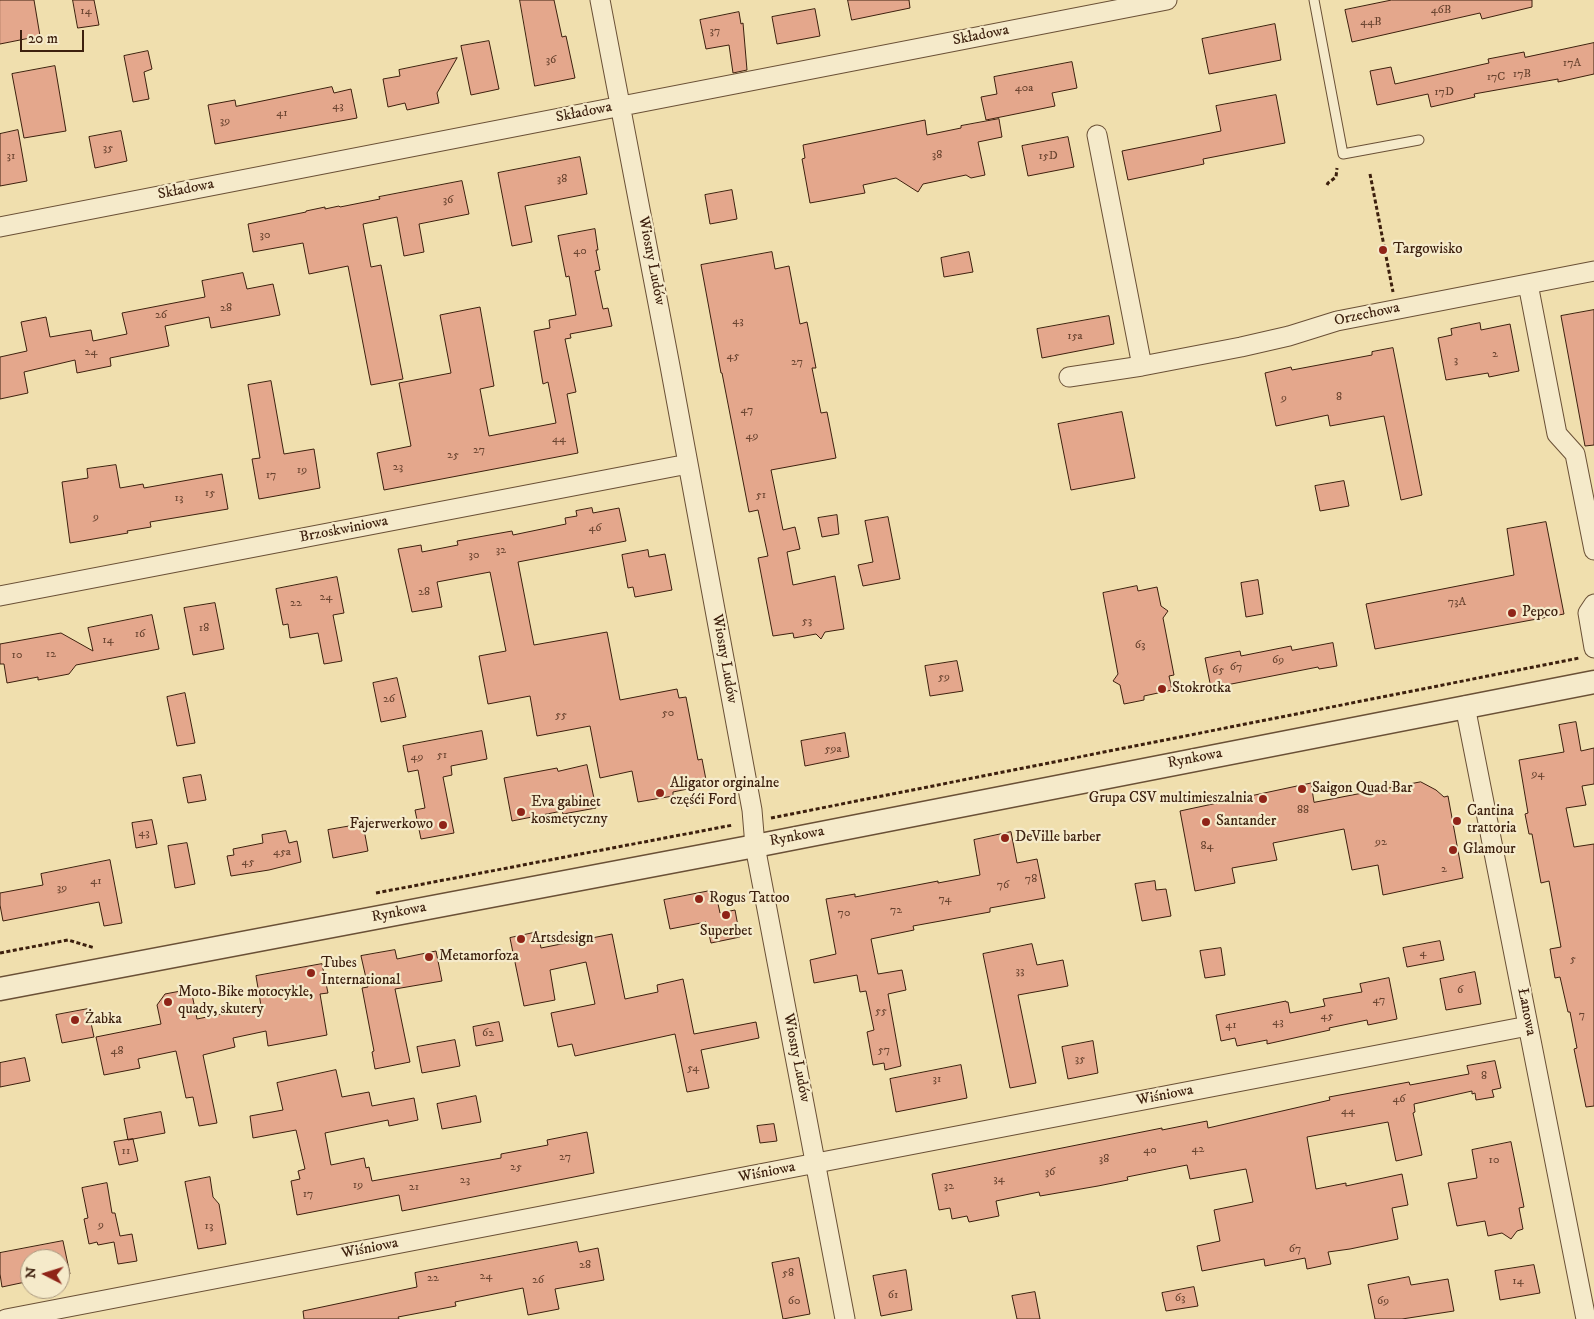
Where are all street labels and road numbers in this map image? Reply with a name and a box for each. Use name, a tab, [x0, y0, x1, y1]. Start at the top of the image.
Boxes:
street label: Składowa	[951, 22, 1011, 50]
street label: Składowa	[554, 99, 614, 127]
street label: Składowa	[156, 176, 216, 204]
street label: Wiosny Ludów	[634, 215, 668, 307]
street label: Orzechowa	[1333, 299, 1401, 331]
street label: Brzoskwiniowa	[298, 513, 390, 547]
street label: Wiosny Ludów	[707, 613, 741, 705]
street label: Rynkowa	[1166, 745, 1224, 773]
street label: Rynkowa	[768, 823, 826, 851]
street label: Rynkowa	[370, 899, 428, 927]
street label: Łanowa	[1513, 987, 1539, 1037]
street label: Wiosny Ludów	[779, 1012, 813, 1104]
street label: Wiśniowa	[1135, 1082, 1195, 1110]
street label: Wiśniowa	[737, 1159, 797, 1187]
street label: Wiśniowa	[340, 1235, 400, 1263]

